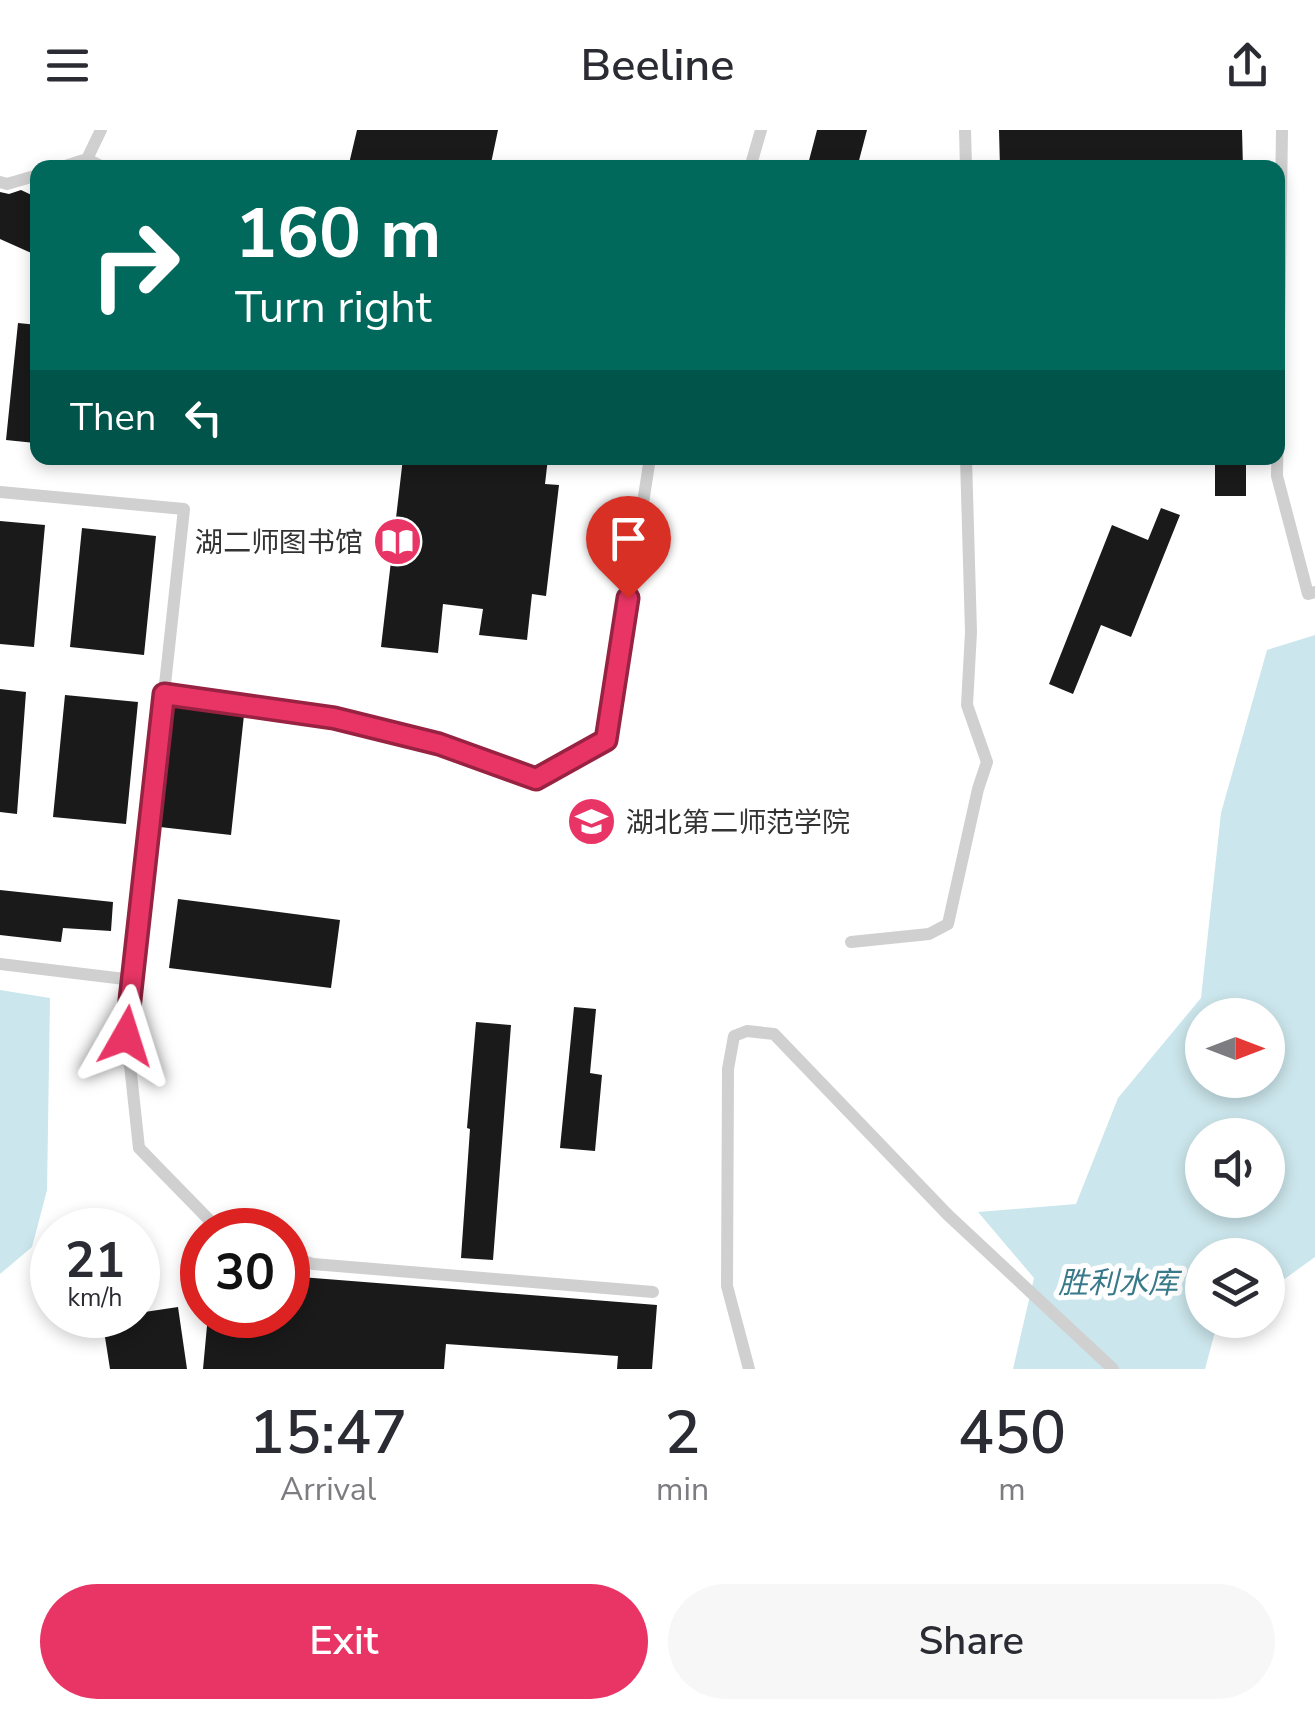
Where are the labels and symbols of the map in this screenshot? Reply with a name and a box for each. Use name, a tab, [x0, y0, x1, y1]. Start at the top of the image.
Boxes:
pin	[586, 496, 671, 599]
library icon: 湖二师图书馆	[372, 516, 424, 568]
place label: 湖二师图书馆	[195, 524, 363, 562]
school or university icon: 湖北第二师范学院	[565, 796, 617, 848]
place label: 湖北第二师范学院	[626, 804, 850, 842]
position arrow	[74, 984, 178, 1088]
north arrow	[1185, 998, 1285, 1098]
speed limit sign: 30	[180, 1208, 310, 1338]
water label: 胜利水库	[1058, 1263, 1183, 1304]

